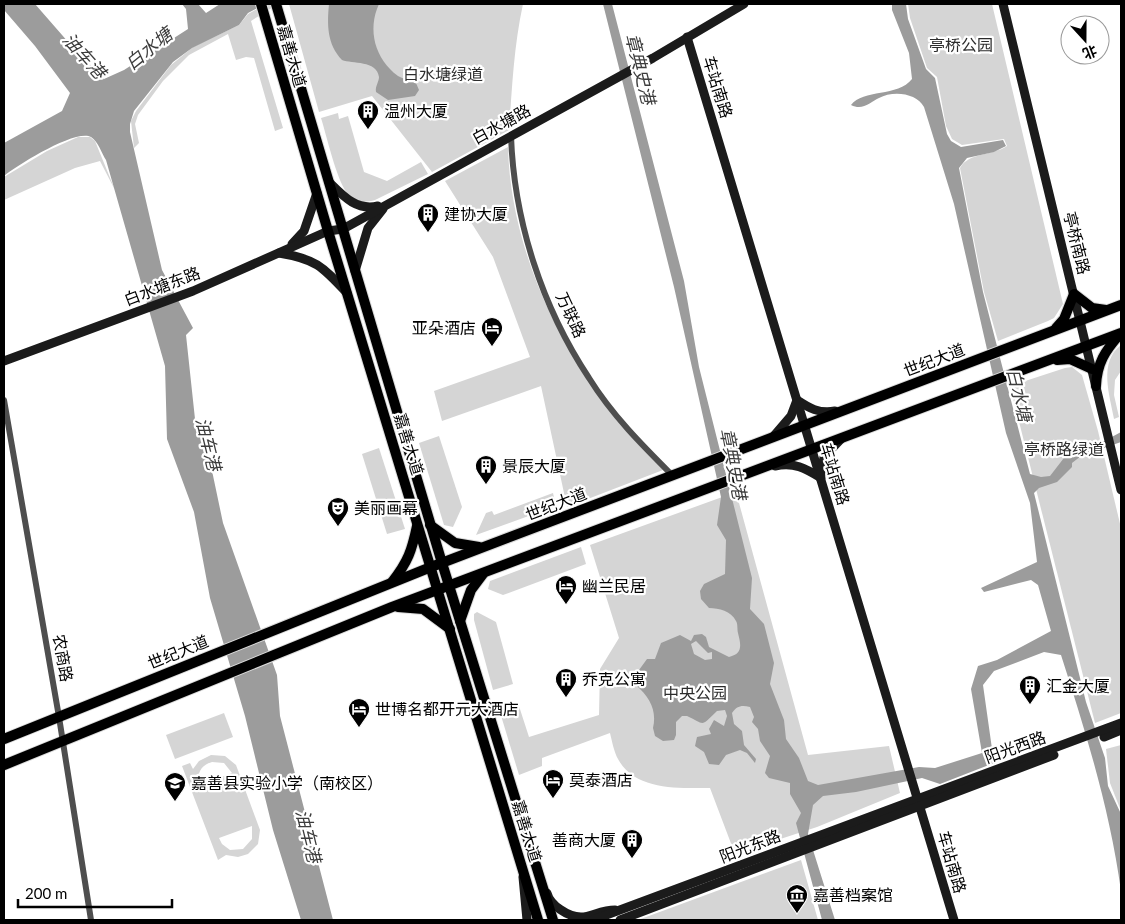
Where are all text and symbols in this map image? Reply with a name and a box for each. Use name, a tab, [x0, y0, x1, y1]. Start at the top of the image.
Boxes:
north arrow	[1060, 15, 1110, 65]
water label: 白水塘	[120, 21, 179, 74]
street label: 嘉善大道	[275, 22, 310, 89]
water label: 油车港	[59, 28, 113, 85]
water label: 章典史港	[622, 31, 661, 109]
park label: 亭桥公园	[929, 35, 993, 54]
text: 北	[1080, 42, 1099, 63]
street label: 车站南路	[700, 53, 737, 120]
park label: 白水塘绿道	[403, 64, 483, 83]
building icon: 温州大厦	[356, 99, 380, 130]
street label: 白水塘路	[468, 100, 533, 147]
place label: 温州大厦	[384, 101, 448, 120]
building icon: 建协大厦	[416, 202, 440, 233]
place label: 建协大厦	[444, 204, 508, 223]
street label: 亭桥南路	[1061, 210, 1094, 276]
street label: 白水塘东路	[121, 262, 203, 309]
street label: 万联路	[553, 289, 590, 341]
hotel icon: 亚朵酒店	[480, 316, 504, 347]
place label: 亚朵酒店	[412, 318, 476, 337]
street label: 世纪大道	[901, 339, 967, 380]
water label: 白水塘	[1003, 366, 1038, 427]
street label: 嘉善大道	[391, 410, 428, 477]
water label: 油车港	[192, 415, 227, 476]
water label: 章典史港	[716, 426, 752, 504]
park label: 亭桥路绿道	[1024, 439, 1104, 458]
street label: 车站南路	[817, 440, 854, 507]
building icon: 景辰大厦	[474, 454, 498, 485]
place label: 景辰大厦	[502, 456, 566, 475]
street label: 世纪大道	[523, 483, 589, 524]
theatre icon: 美丽画幕	[326, 496, 350, 527]
place label: 美丽画幕	[354, 498, 418, 517]
hotel icon: 幽兰民居	[554, 574, 578, 605]
place label: 幽兰民居	[582, 576, 646, 595]
street label: 世纪大道	[145, 631, 211, 672]
street label: 农商路	[50, 633, 77, 683]
building icon: 乔克公寓	[554, 667, 578, 698]
place label: 乔克公寓	[582, 669, 646, 688]
building icon: 汇金大厦	[1018, 674, 1042, 705]
place label: 汇金大厦	[1046, 676, 1110, 695]
park label: 中央公园	[663, 683, 727, 702]
hotel icon: 世博名都开元大酒店	[347, 697, 371, 728]
place label: 世博名都开元大酒店	[375, 699, 519, 718]
street label: 阳光西路	[982, 727, 1048, 766]
hotel icon: 莫泰酒店	[541, 768, 565, 799]
place label: 莫泰酒店	[569, 770, 633, 789]
school or university icon: 嘉善县实验小学（南校区）	[163, 771, 187, 802]
place label: 嘉善县实验小学（南校区）	[191, 773, 383, 792]
street label: 嘉善大道	[509, 797, 546, 864]
water label: 油车港	[292, 807, 327, 868]
street label: 阳光东路	[717, 825, 783, 866]
building icon: 善商大厦	[620, 828, 644, 859]
street label: 车站南路	[935, 828, 970, 895]
place label: 善商大厦	[552, 830, 616, 849]
scale bar	[18, 876, 171, 908]
museum icon: 嘉善档案馆	[785, 883, 809, 914]
text: 200 m	[25, 884, 67, 902]
place label: 嘉善档案馆	[813, 885, 893, 904]

